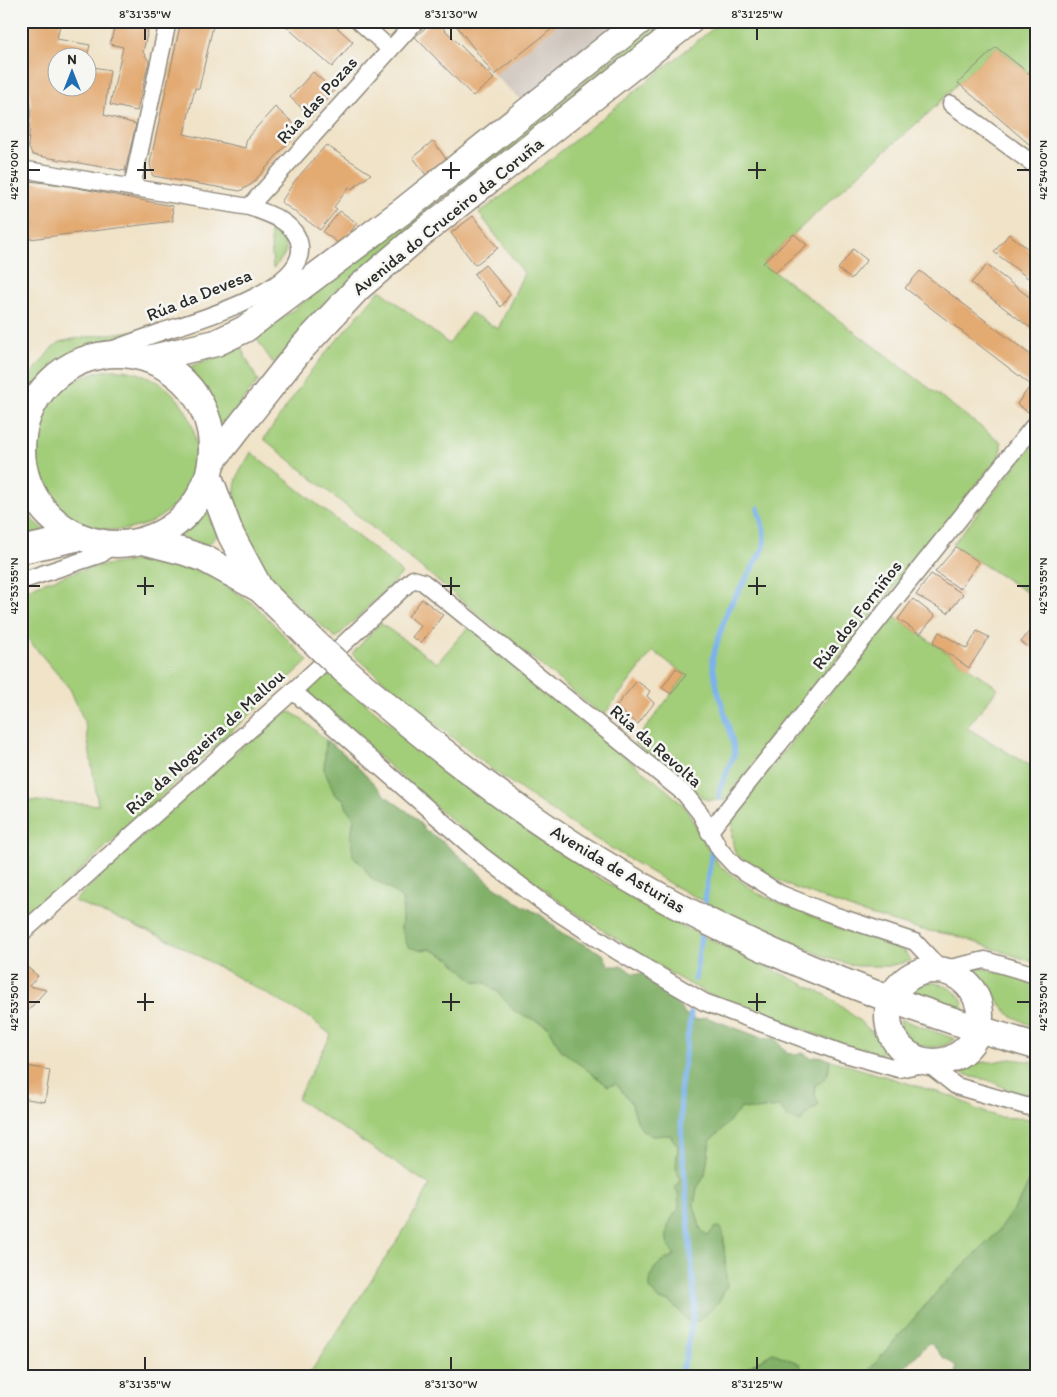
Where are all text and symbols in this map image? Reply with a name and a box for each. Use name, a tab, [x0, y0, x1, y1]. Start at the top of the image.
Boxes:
text: 8°31'35"W	[119, 7, 171, 21]
text: 8°31'30"W	[424, 7, 478, 21]
text: 8°31'25"W	[731, 7, 783, 21]
north arrow	[48, 48, 98, 98]
text: N	[67, 51, 77, 68]
street label: Rúa das Pozas	[272, 52, 362, 148]
street label: Avenida do Cruceiro da Coruña	[348, 132, 548, 300]
text: 42°54'00"N	[7, 140, 21, 200]
text: 42°54'00"N	[1036, 140, 1050, 200]
street label: Rúa da Devesa	[143, 264, 255, 326]
street label: Rúa dos Forniños	[807, 556, 907, 674]
text: 42°53'55"N	[7, 557, 21, 615]
text: 42°53'55"N	[1036, 557, 1050, 615]
street label: Rúa da Nogueira de Mallou	[121, 665, 289, 819]
street label: Rúa da Revolta	[605, 700, 707, 792]
street label: Avenida de Asturias	[547, 820, 689, 918]
text: 42°53'50"N	[7, 973, 21, 1031]
text: 42°53'50"N	[1036, 973, 1050, 1031]
text: 8°31'35"W	[119, 1377, 171, 1391]
text: 8°31'30"W	[424, 1377, 478, 1391]
text: 8°31'25"W	[731, 1377, 783, 1391]

